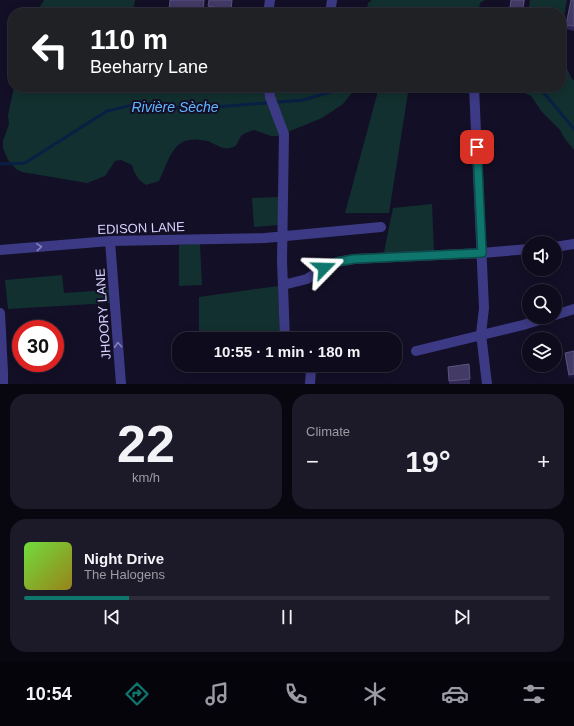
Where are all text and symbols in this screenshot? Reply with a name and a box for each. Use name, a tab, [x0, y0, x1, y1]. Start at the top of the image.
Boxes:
icon: left	[24, 24, 76, 76]
text: 110 m	[90, 24, 168, 55]
text: Beeharry Lane	[90, 57, 208, 77]
water label: Rivière Sèche	[131, 99, 219, 115]
pin	[460, 130, 494, 164]
icon: arrive	[466, 136, 488, 158]
street label: EDISON LANE	[97, 219, 185, 237]
map controls	[522, 236, 562, 372]
button: sound	[522, 236, 562, 276]
one-way arrow	[36, 243, 42, 252]
position arrow	[303, 247, 345, 289]
street label: JHOORY LANE	[92, 268, 114, 360]
button: search	[522, 284, 562, 324]
speed limit sign: 30	[12, 320, 64, 372]
button: layers	[522, 332, 562, 372]
one-way arrow	[114, 342, 123, 348]
text: 10:55 · 1 min · 180 m	[214, 343, 360, 360]
text: 22	[117, 415, 175, 473]
text: Climate	[306, 424, 350, 439]
text: 19°	[405, 445, 451, 478]
text: −	[306, 449, 319, 474]
text: +	[537, 449, 550, 474]
text: km/h	[132, 470, 160, 485]
text: Night Drive	[84, 550, 164, 567]
text: The Halogens	[84, 567, 165, 582]
icon: previous	[101, 606, 123, 628]
icon: pause	[276, 606, 298, 628]
icon: next	[451, 606, 473, 628]
icon: directions	[123, 680, 151, 708]
icon: music	[203, 680, 231, 708]
icon: phone	[282, 680, 310, 708]
icon: climate	[361, 680, 389, 708]
icon: car	[441, 680, 469, 708]
icon: filters	[520, 680, 548, 708]
text: 10:54	[26, 684, 72, 704]

